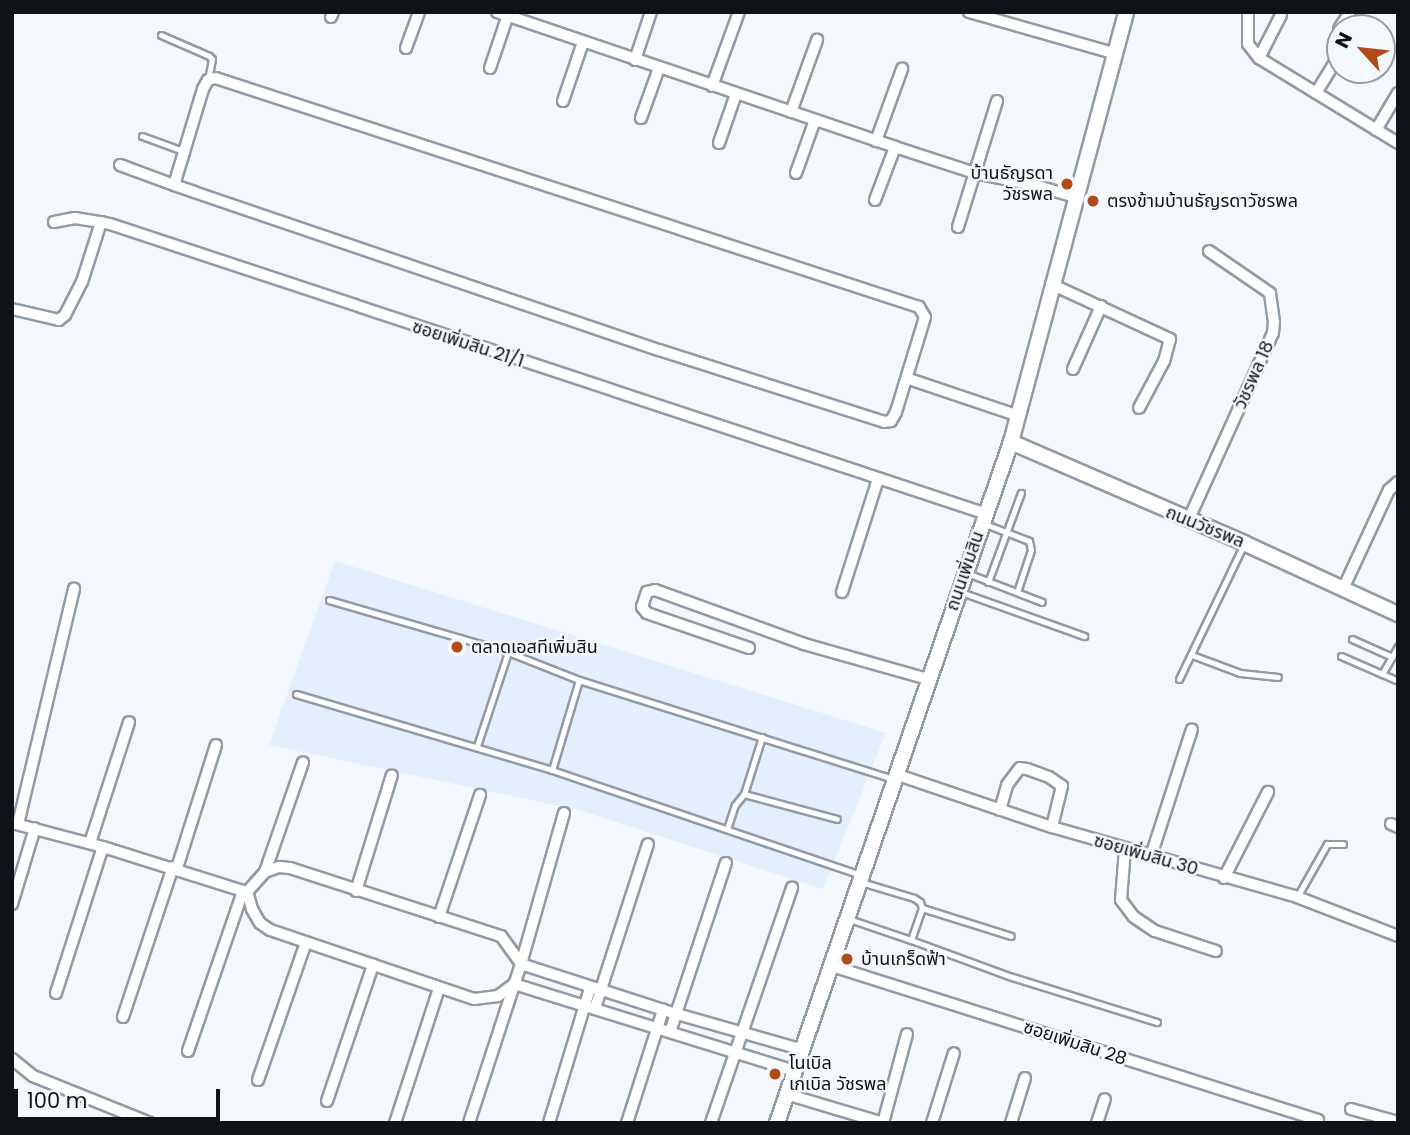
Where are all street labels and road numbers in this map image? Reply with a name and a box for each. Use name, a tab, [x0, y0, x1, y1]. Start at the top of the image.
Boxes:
street label: ซอยเพิ่มสิน 21/1	[409, 316, 527, 372]
street label: วัชรพล 18	[1229, 338, 1279, 412]
street label: ถนนวัชรพล	[1162, 501, 1248, 553]
street label: ถนนเพิ่มสิน	[941, 528, 989, 614]
street label: ซอยเพิ่มสิน 30	[1091, 830, 1201, 880]
street label: ซอยเพิ่มสิน 28	[1021, 1016, 1129, 1070]

